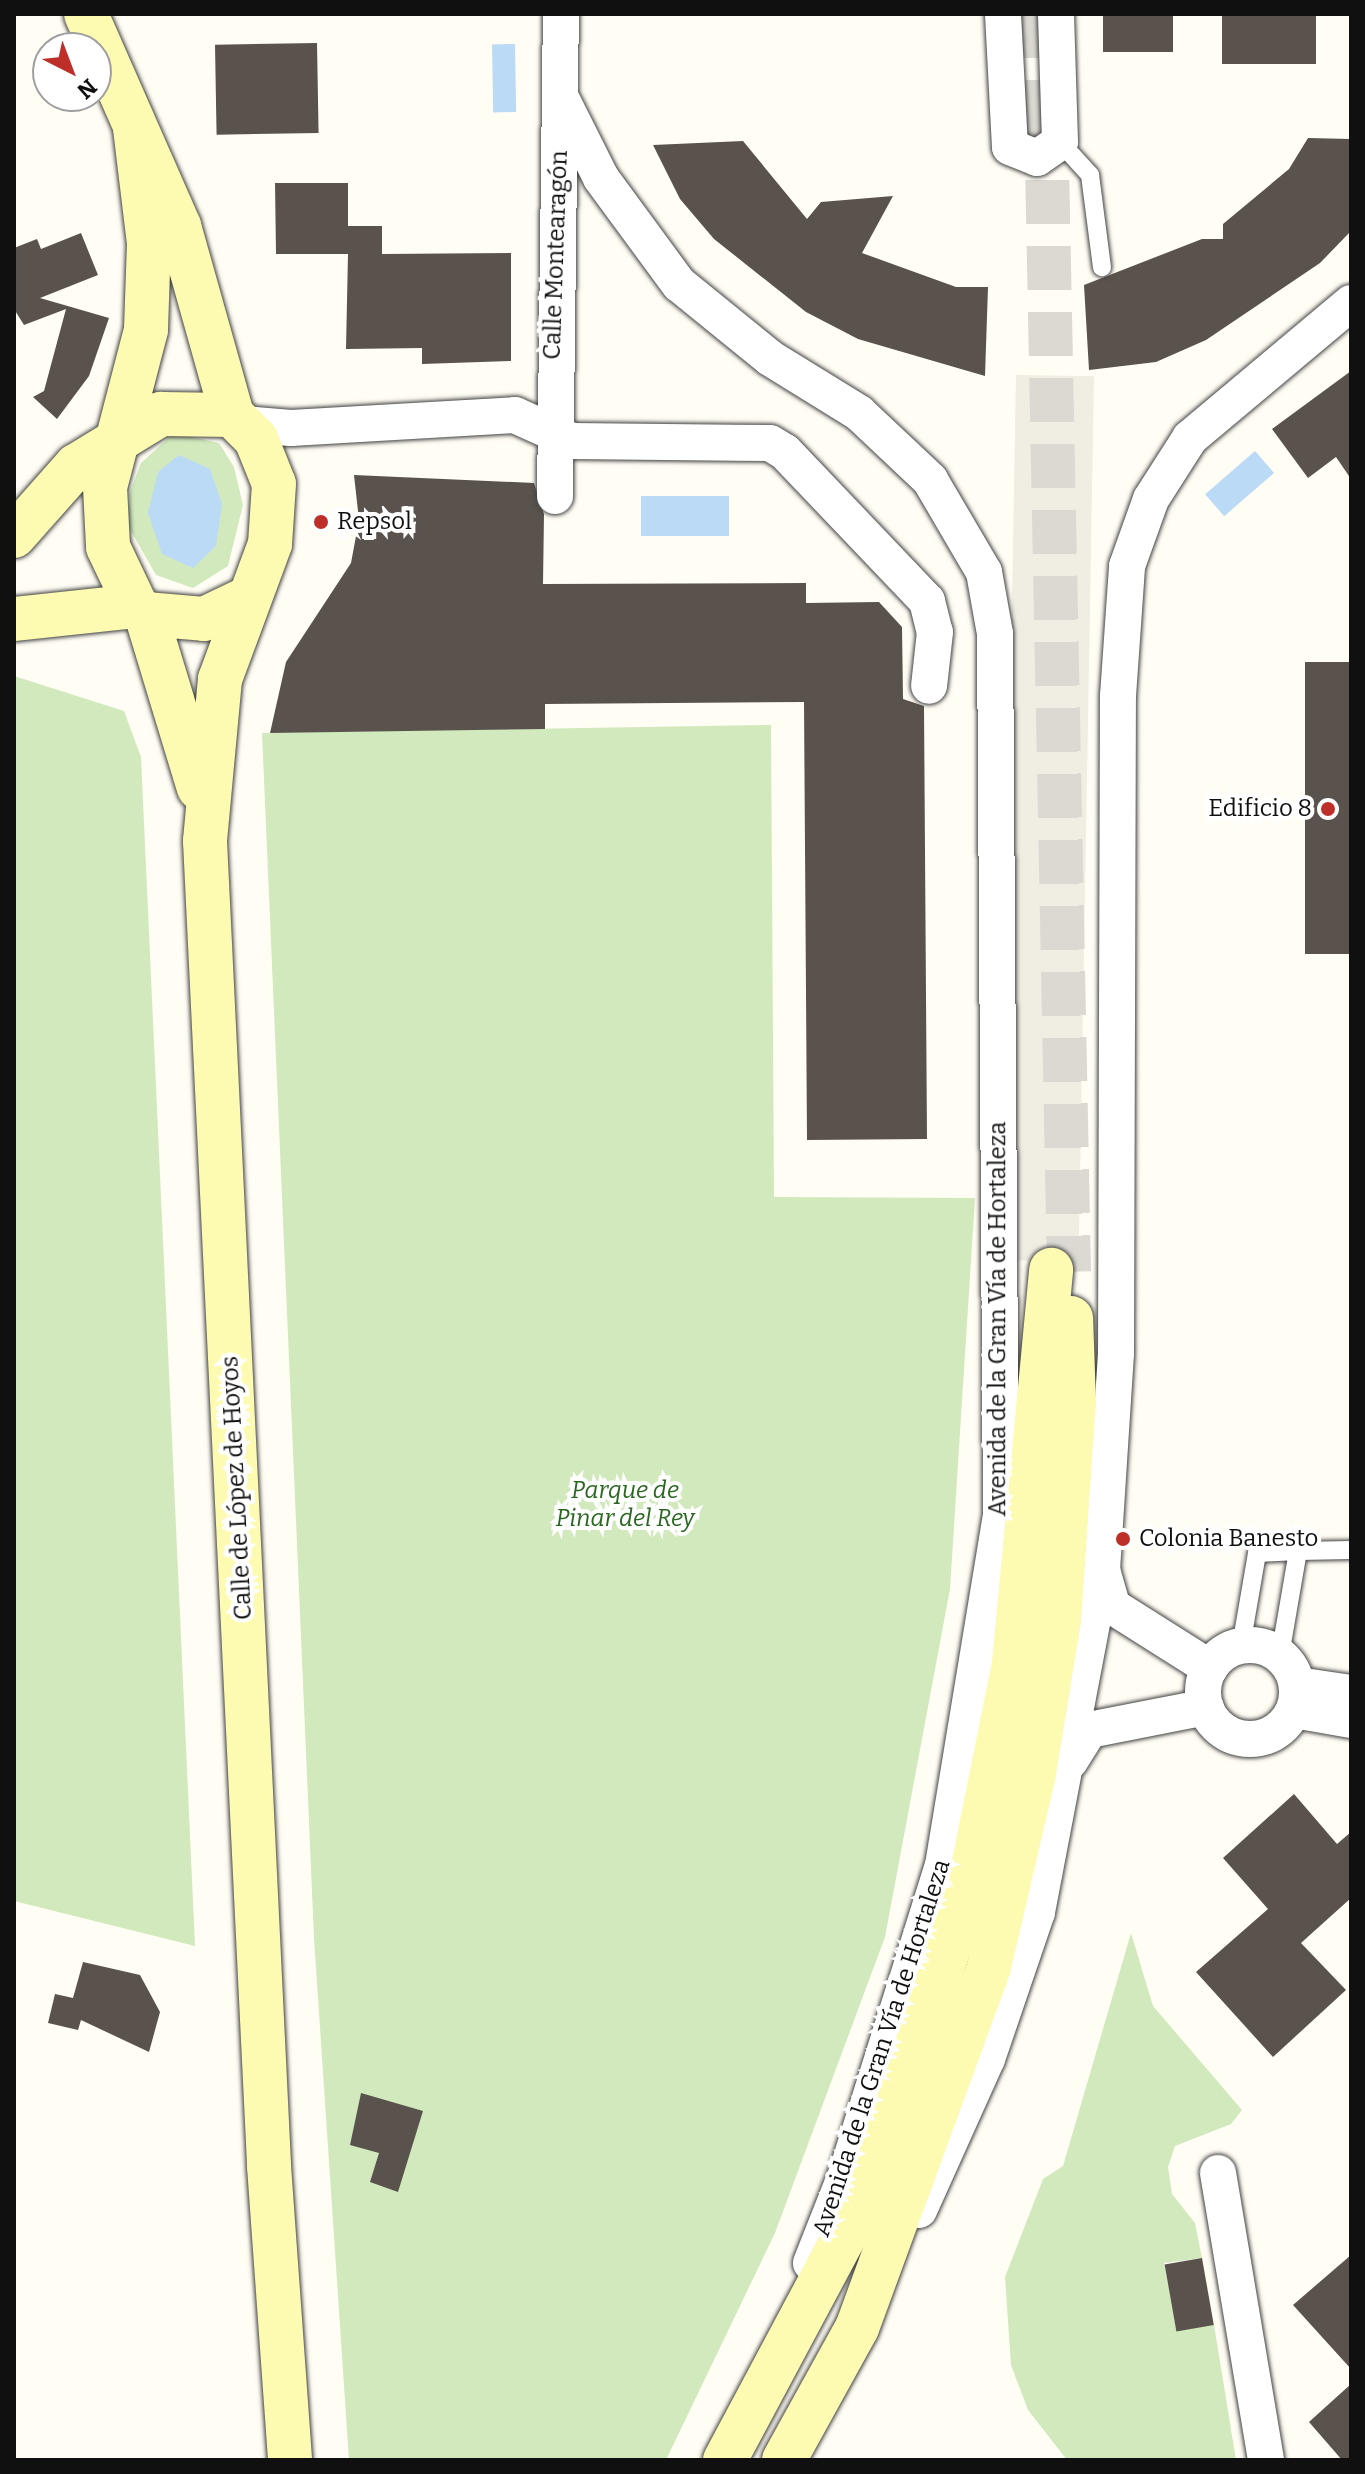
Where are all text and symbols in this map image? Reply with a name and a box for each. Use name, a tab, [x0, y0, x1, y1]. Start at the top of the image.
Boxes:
north arrow	[32, 32, 112, 112]
text: N	[72, 73, 102, 104]
street label: Calle Montearagón	[538, 150, 574, 360]
place label: Repsol	[337, 508, 412, 536]
marker: Repsol	[312, 513, 330, 531]
place label: Edificio 8	[1208, 795, 1312, 823]
marker: Edificio 8	[1319, 800, 1337, 818]
street label: Avenida de la Gran Vía de Hortaleza	[984, 1122, 1012, 1516]
street label: Calle de López de Hoyos	[216, 1355, 258, 1621]
park label: Parque de Pinar del Rey	[555, 1477, 695, 1533]
place label: Colonia Banesto	[1139, 1525, 1318, 1553]
marker: Colonia Banesto	[1114, 1530, 1132, 1548]
street label: Avenida de la Gran Vía de Hortaleza	[807, 1856, 957, 2240]

